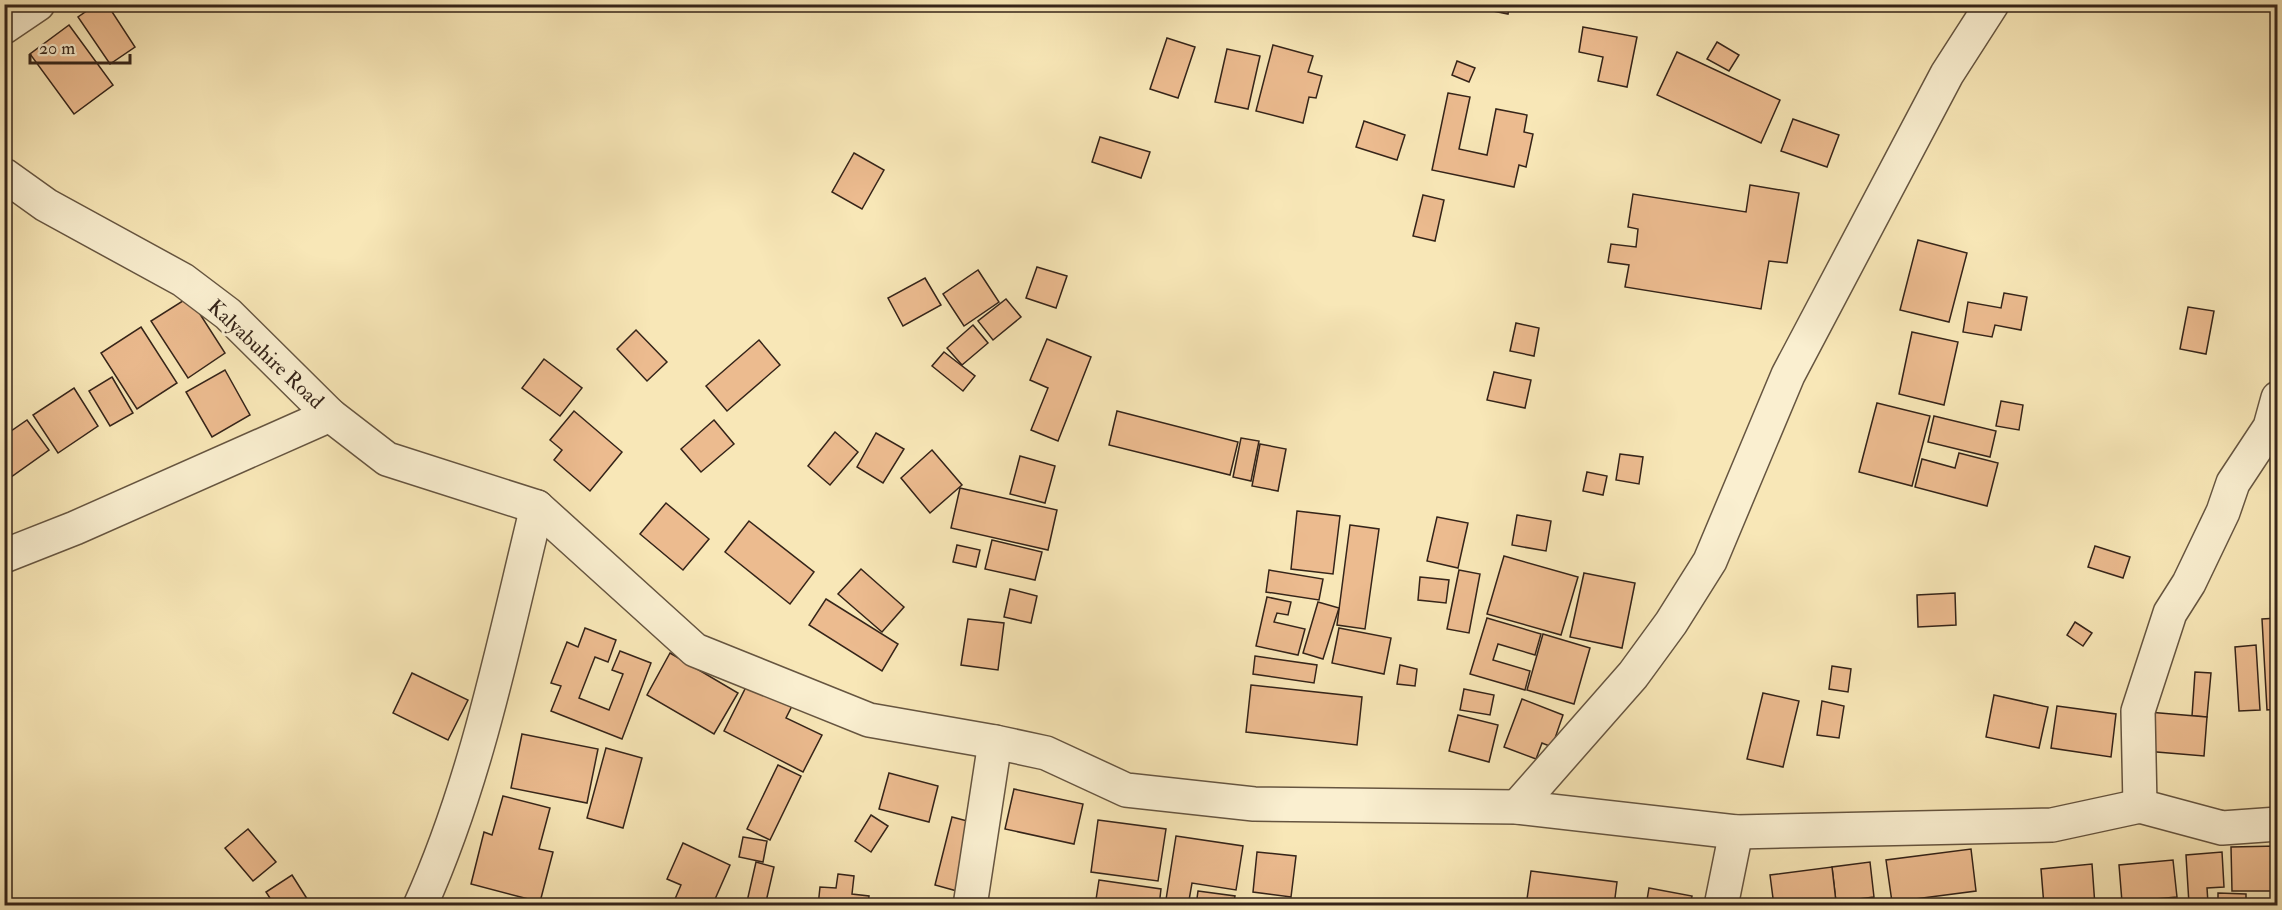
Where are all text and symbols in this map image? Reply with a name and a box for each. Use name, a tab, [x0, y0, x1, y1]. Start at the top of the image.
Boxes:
scale bar	[30, 27, 130, 65]
text: 20 m	[39, 37, 75, 60]
street label: Kalyabuhire Road	[202, 294, 330, 415]

